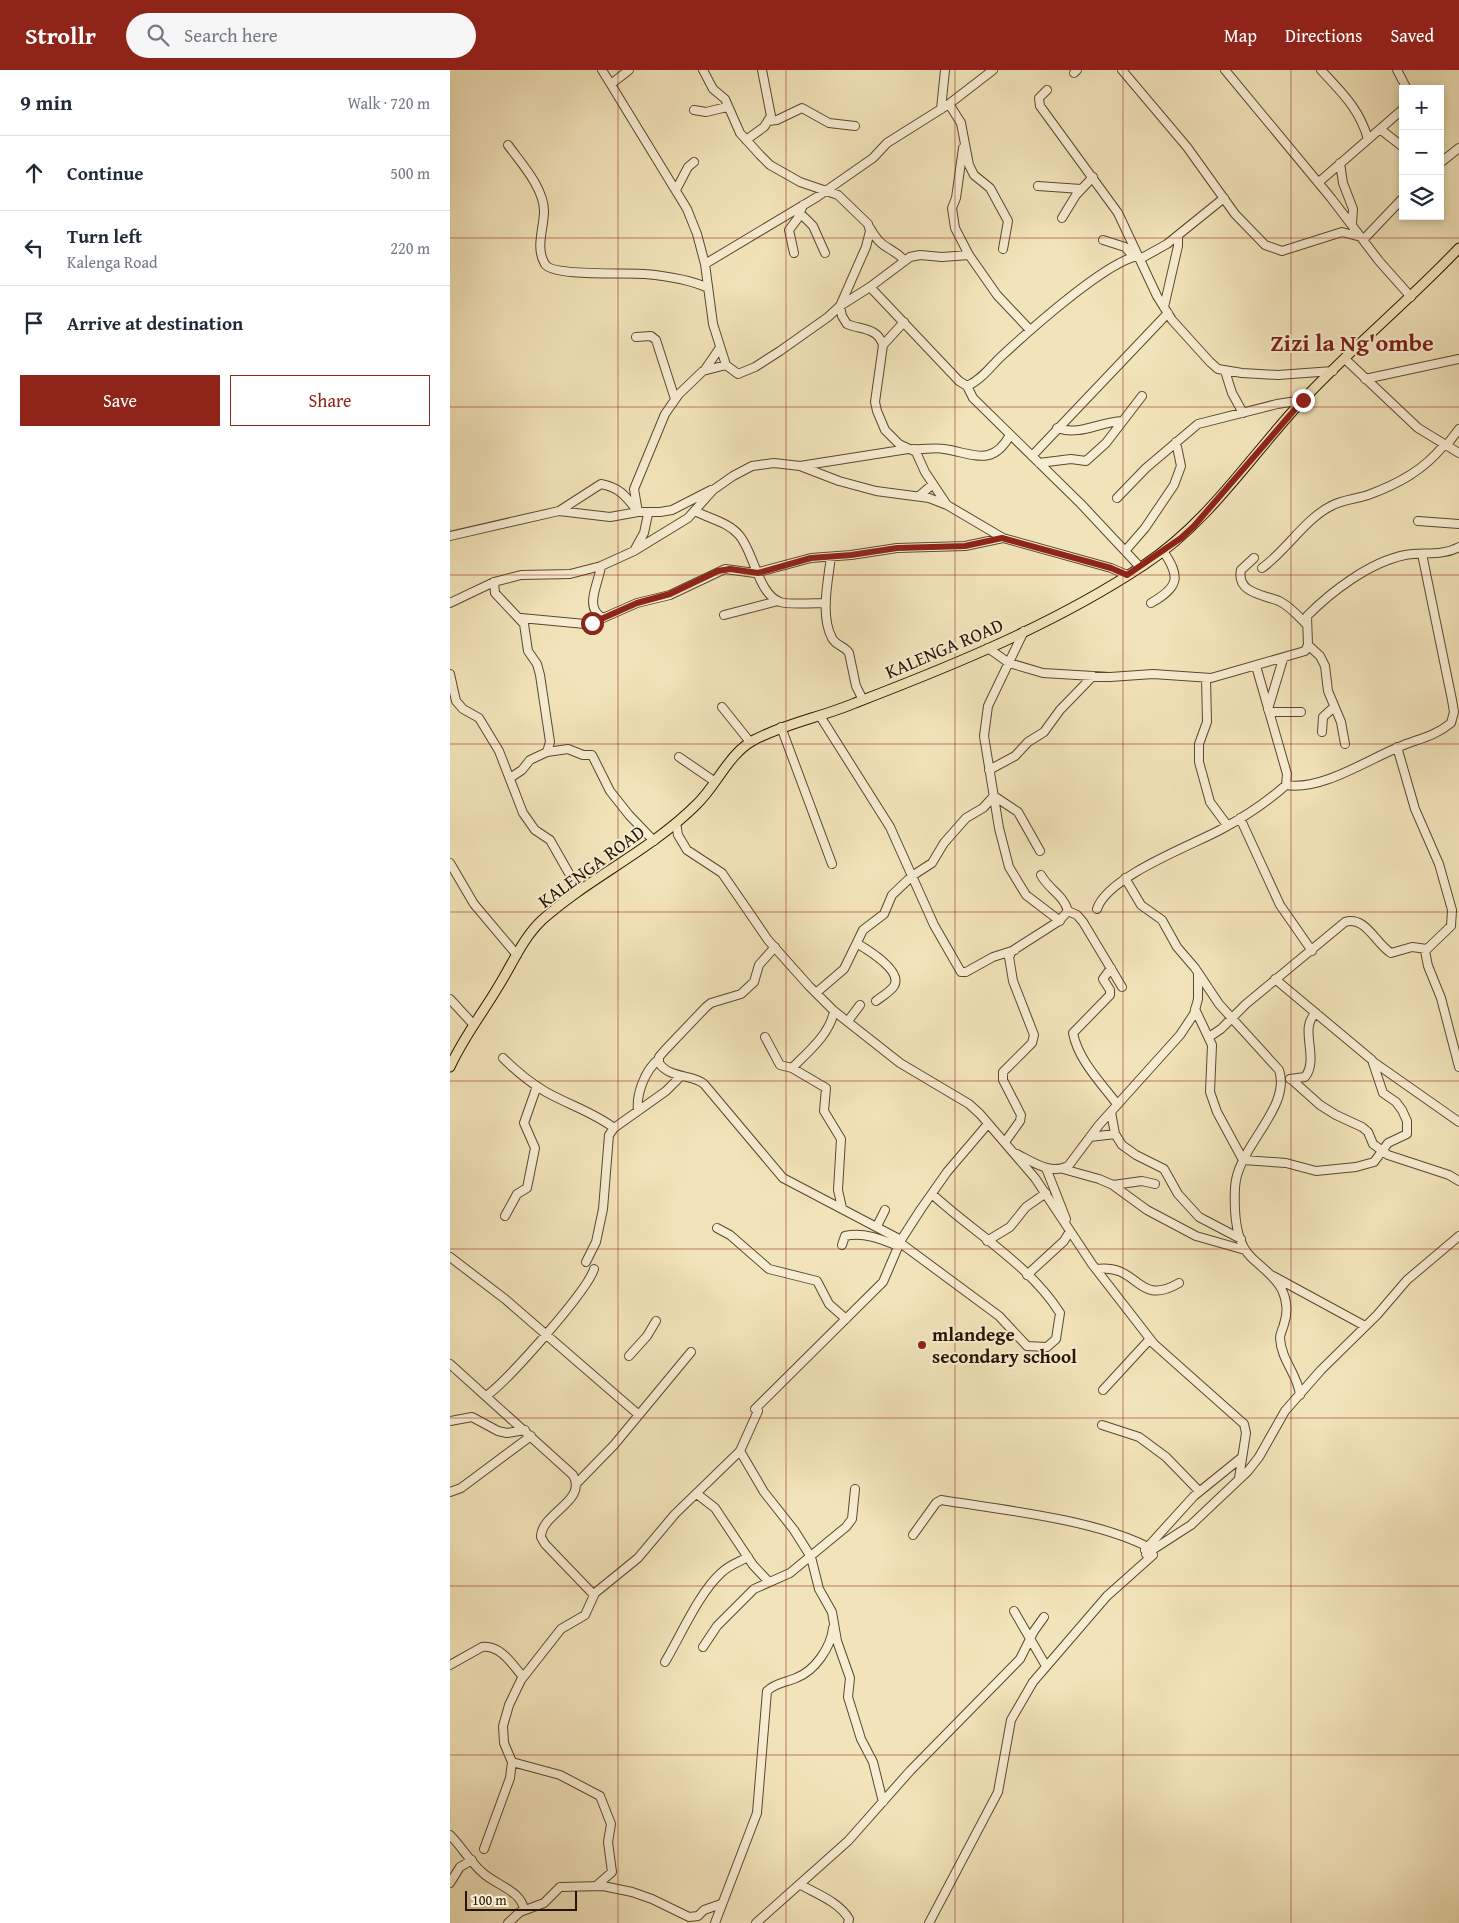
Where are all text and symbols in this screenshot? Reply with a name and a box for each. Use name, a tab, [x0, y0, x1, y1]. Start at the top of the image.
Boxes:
search box	[126, 13, 476, 58]
text: Strollr	[25, 18, 96, 53]
icon: search	[144, 21, 172, 49]
text: Search here	[184, 21, 278, 49]
text: Map	[1224, 22, 1257, 49]
text: Directions	[1285, 22, 1362, 49]
text: Saved	[1390, 22, 1434, 49]
map controls	[1399, 85, 1444, 220]
button: +	[1399, 85, 1444, 130]
text: 9 min	[20, 87, 72, 118]
text: Walk · 720 m	[347, 91, 430, 115]
button: −	[1399, 130, 1444, 175]
icon: ahead	[20, 159, 48, 187]
text: Continue	[67, 159, 144, 187]
text: 500 m	[390, 161, 430, 185]
button: layers	[1399, 175, 1444, 220]
text: Turn left	[67, 222, 142, 250]
icon: left	[20, 234, 48, 262]
text: 220 m	[390, 236, 430, 260]
text: Kalenga Road	[67, 250, 158, 274]
icon: arrive	[20, 309, 48, 337]
text: Arrive at destination	[67, 309, 243, 337]
district label: Zizi la Ng'ombe	[1270, 325, 1434, 360]
button: Save	[20, 375, 220, 426]
button: Share	[230, 375, 430, 426]
route end	[1292, 389, 1315, 412]
street label: KALENGA ROAD	[881, 611, 1007, 685]
route start	[581, 612, 604, 635]
street label: KALENGA ROAD	[532, 818, 650, 914]
place label: mlandege secondary school	[932, 1320, 1077, 1370]
marker: mlandege secondary school	[916, 1339, 928, 1351]
scale bar	[465, 1888, 578, 1911]
text: 100 m	[472, 1890, 507, 1910]

